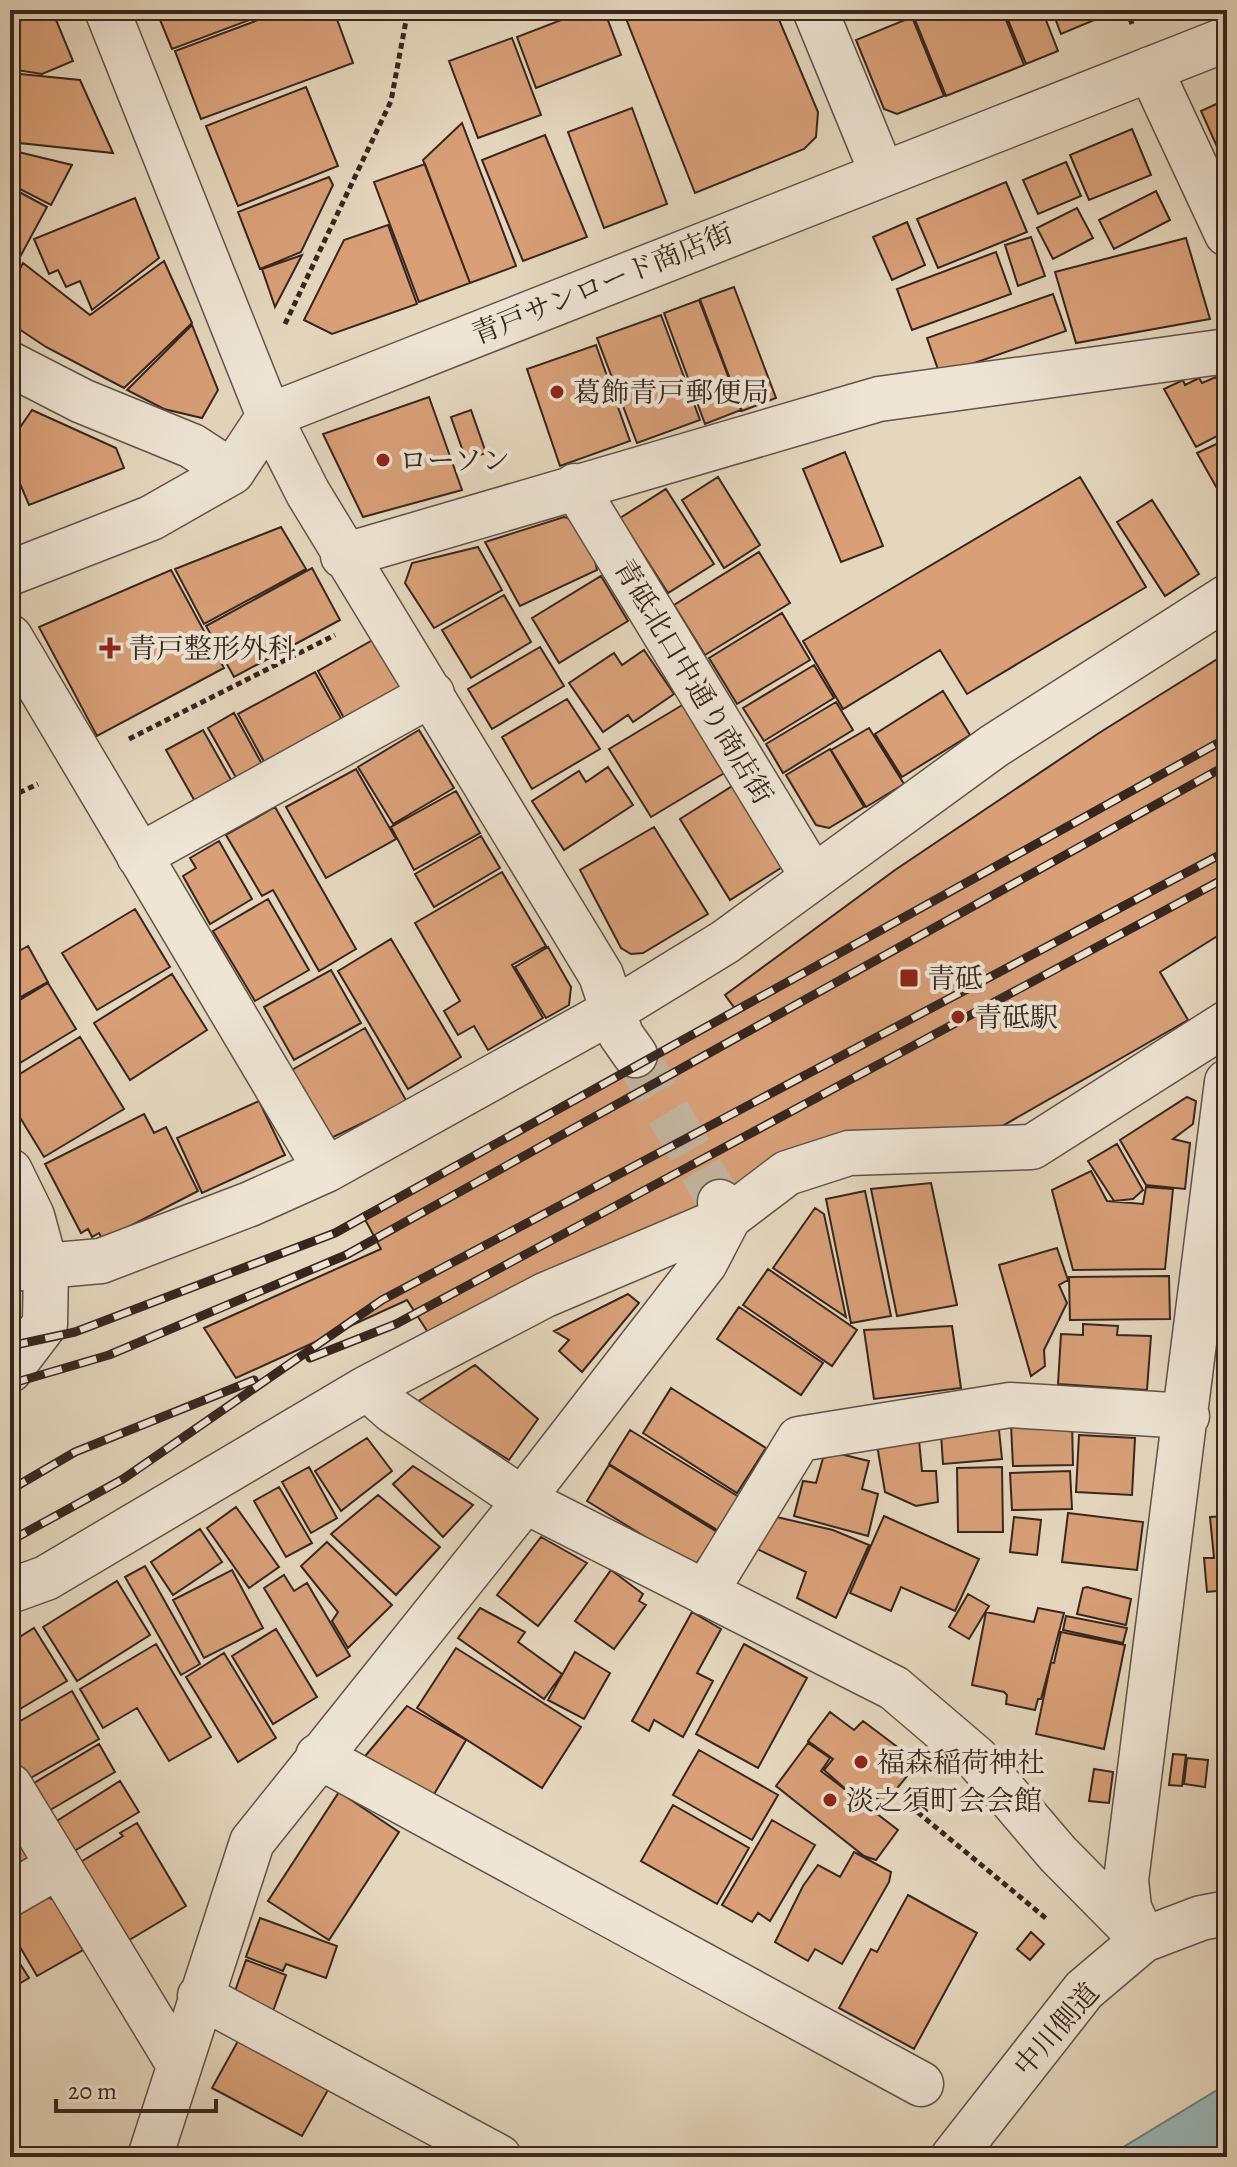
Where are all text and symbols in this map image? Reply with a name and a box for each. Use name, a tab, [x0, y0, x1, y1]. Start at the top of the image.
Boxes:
street label: 青戸サンロード商店街	[466, 214, 739, 354]
place label: 葛飾青戸郵便局	[573, 374, 769, 412]
marker: 葛飾青戸郵便局	[548, 383, 566, 401]
place label: ローソン	[399, 442, 510, 480]
marker: ローソン	[374, 451, 392, 469]
street label: 青砥北口中通り商店街	[605, 552, 782, 811]
place label: 青戸整形外科	[128, 630, 296, 668]
marker: 青戸整形外科	[99, 637, 121, 659]
place label: 青砥	[927, 960, 983, 998]
marker: 青砥	[898, 967, 920, 989]
place label: 青砥駅	[974, 999, 1058, 1037]
marker: 青砥駅	[949, 1008, 967, 1026]
place label: 福森稲荷神社	[877, 1744, 1045, 1782]
marker: 福森稲荷神社	[852, 1753, 870, 1771]
place label: 淡之須町会会館	[846, 1782, 1042, 1820]
marker: 淡之須町会会館	[821, 1791, 839, 1809]
street label: 中川側道	[1006, 1975, 1108, 2084]
scale bar	[56, 2063, 216, 2113]
text: 20 m	[68, 2075, 117, 2107]

